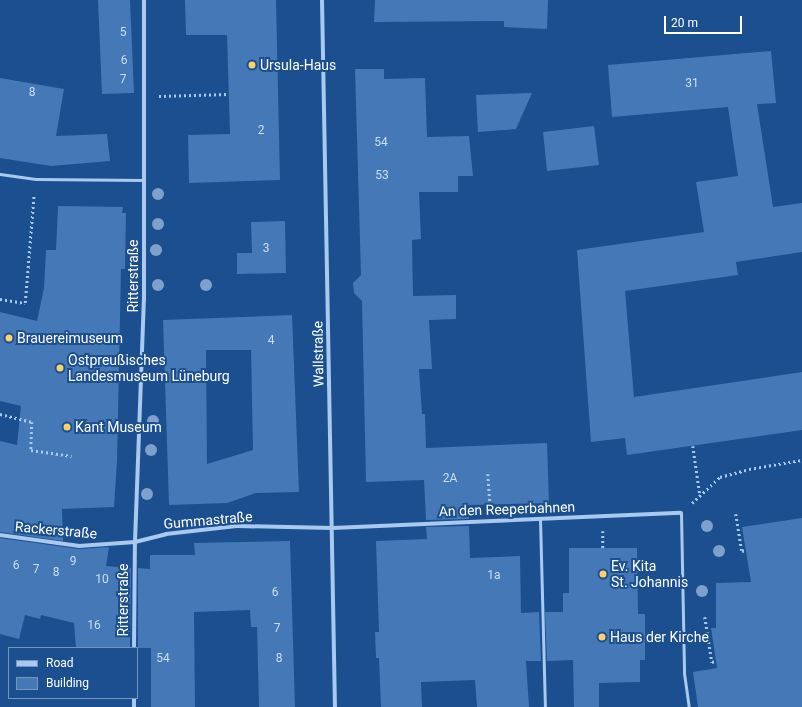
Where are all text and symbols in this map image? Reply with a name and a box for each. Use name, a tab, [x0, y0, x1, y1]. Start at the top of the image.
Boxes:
scale bar	[666, 8, 744, 34]
text: 20 m	[671, 16, 698, 30]
house number: 5	[120, 26, 126, 40]
house number: 6	[121, 54, 127, 68]
place label: Ursula-Haus	[260, 57, 336, 73]
marker: Ursula-Haus	[247, 60, 257, 70]
house number: 7	[120, 73, 126, 87]
house number: 31	[685, 77, 699, 91]
house number: 8	[29, 86, 35, 100]
house number: 2	[258, 124, 264, 138]
house number: 54	[374, 136, 388, 150]
house number: 53	[375, 169, 389, 183]
street label: Ritterstraße	[125, 239, 141, 313]
house number: 3	[263, 242, 269, 256]
street label: Wallstraße	[309, 321, 327, 387]
place label: Brauereimuseum	[17, 330, 123, 346]
marker: Brauereimuseum	[4, 333, 14, 343]
house number: 4	[268, 334, 274, 348]
place label: Ostpreußisches Landesmuseum Lüneburg	[68, 352, 230, 384]
marker: Ostpreußisches Landesmuseum Lüneburg	[55, 363, 65, 373]
place label: Kant Museum	[75, 419, 162, 435]
marker: Kant Museum	[62, 422, 72, 432]
house number: 2A	[443, 472, 457, 486]
street label: An den Reeperbahnen	[439, 498, 575, 520]
street label: Gummastraße	[163, 508, 253, 532]
street label: Rackerstraße	[14, 518, 98, 542]
house number: 9	[70, 555, 76, 569]
place label: Ev. Kita St. Johannis	[611, 558, 688, 590]
house number: 6	[13, 559, 19, 573]
house number: 7	[33, 563, 39, 577]
street label: Ritterstraße	[115, 563, 131, 637]
house number: 8	[53, 566, 59, 580]
house number: 1a	[487, 569, 501, 583]
marker: Ev. Kita St. Johannis	[598, 569, 608, 579]
house number: 10	[95, 573, 109, 587]
house number: 6	[272, 586, 278, 600]
house number: 16	[87, 619, 101, 633]
house number: 7	[274, 622, 280, 636]
place label: Haus der Kirche	[610, 629, 709, 645]
marker: Haus der Kirche	[597, 632, 607, 642]
legend	[8, 647, 138, 699]
house number: 54	[156, 652, 170, 666]
house number: 8	[276, 652, 282, 666]
text: Road	[46, 656, 74, 670]
text: Building	[46, 676, 89, 690]

